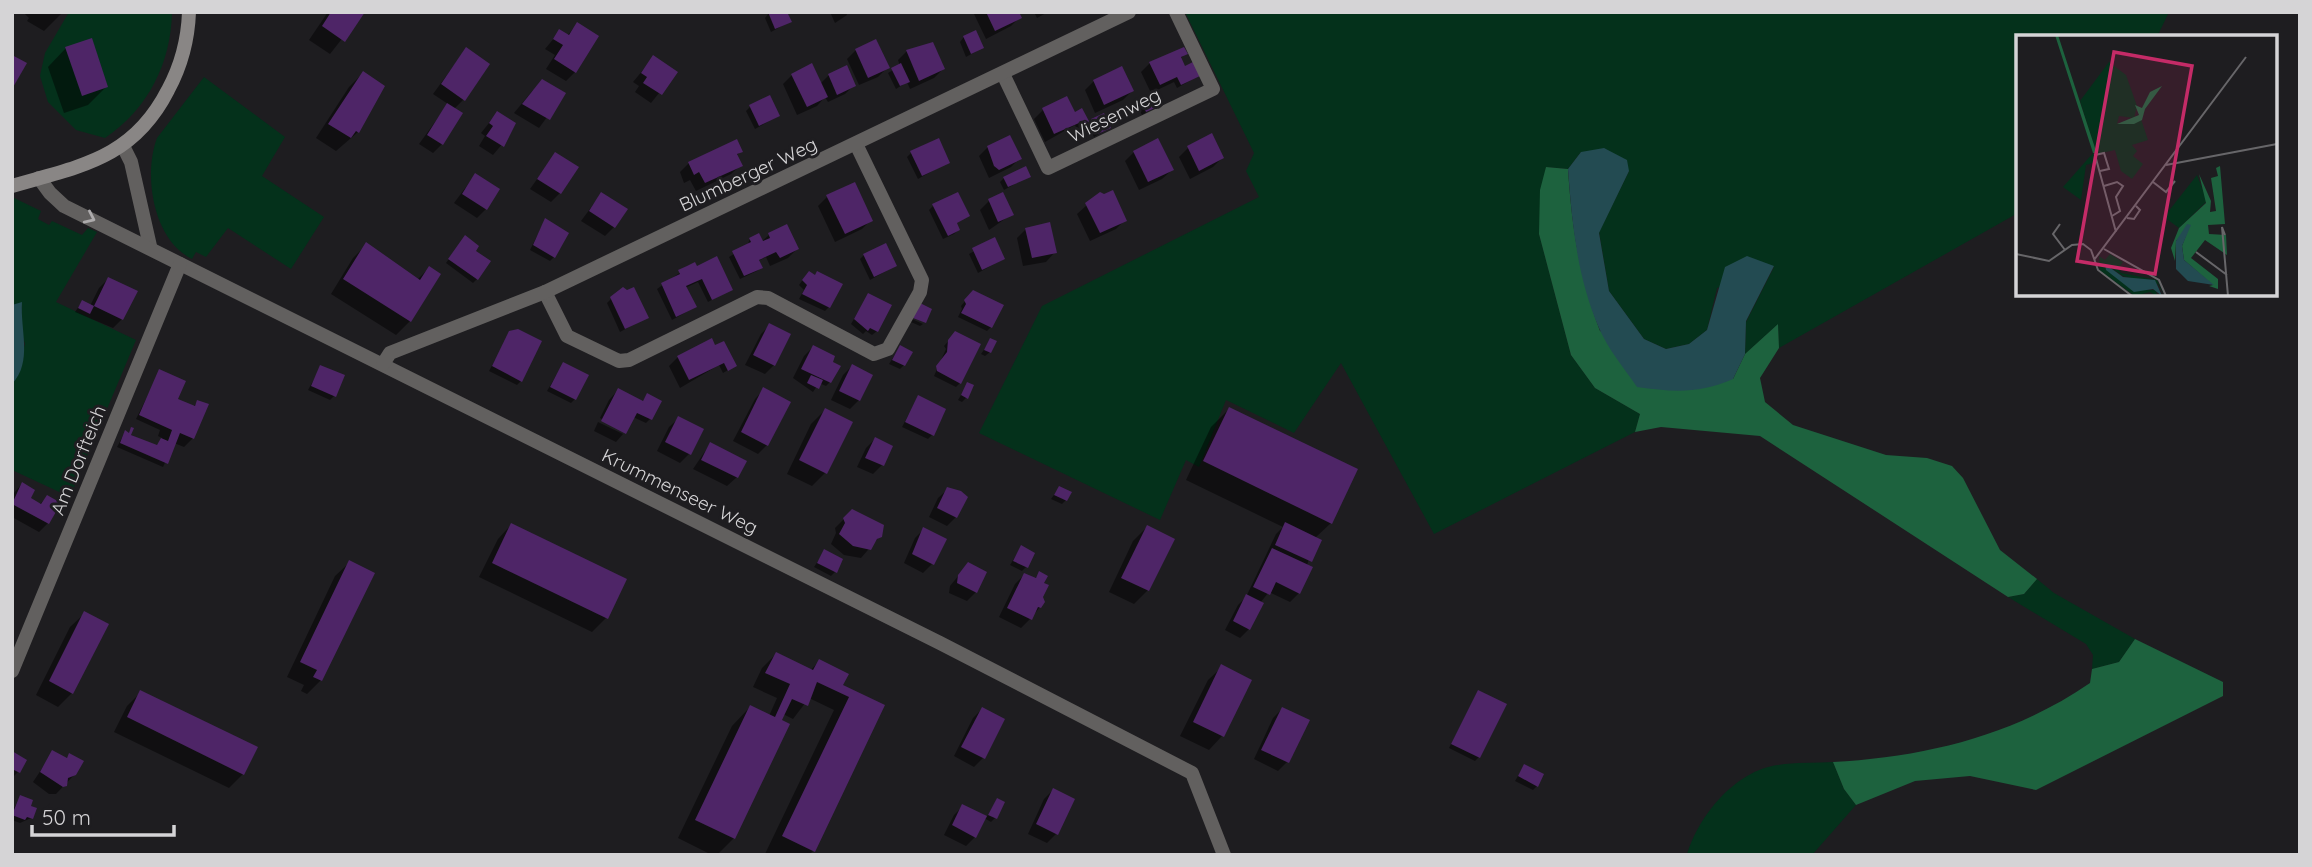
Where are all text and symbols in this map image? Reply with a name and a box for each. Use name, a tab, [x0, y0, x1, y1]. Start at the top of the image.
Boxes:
inset map	[2016, 35, 2277, 296]
street label: Wiesenweg	[1064, 82, 1164, 148]
street label: Blumberger Weg	[675, 132, 821, 216]
one-way arrow	[83, 210, 95, 224]
street label: Am Dorfteich	[45, 402, 111, 518]
street label: Krummenseer Weg	[598, 443, 762, 539]
scale bar	[32, 794, 173, 838]
text: 50 m	[42, 804, 91, 830]

